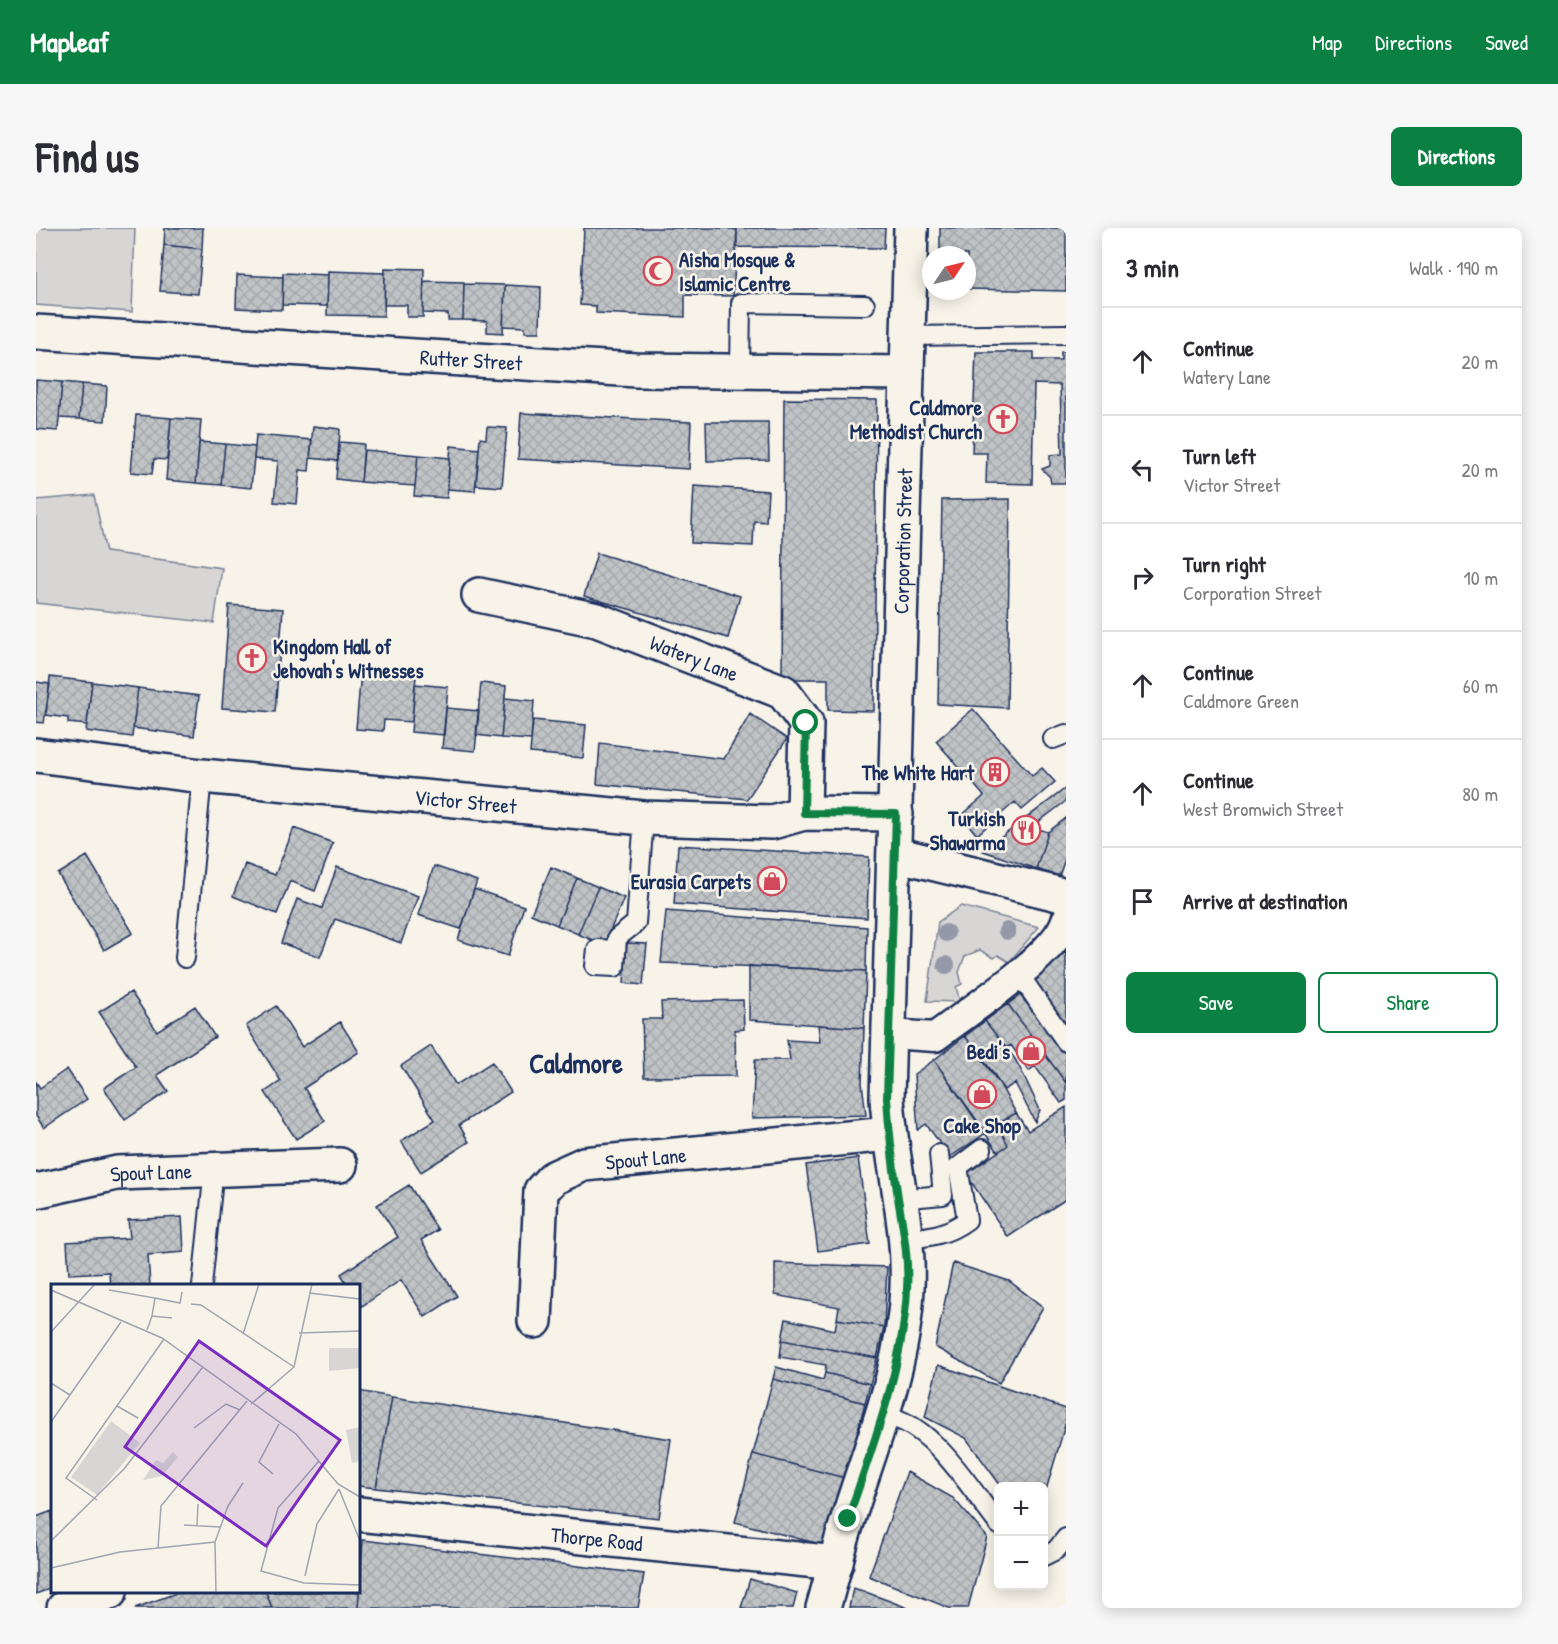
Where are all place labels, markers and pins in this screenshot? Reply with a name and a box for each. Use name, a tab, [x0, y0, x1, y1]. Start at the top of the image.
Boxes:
place label: Aisha Mosque & Islamic Centre	[679, 245, 795, 298]
mosque icon: Aisha Mosque & Islamic Centre	[642, 255, 674, 287]
place label: Caldmore Methodist Church	[850, 393, 983, 446]
church icon: Caldmore Methodist Church	[987, 403, 1019, 435]
place label: Kingdom Hall of Jehovah's Witnesses	[273, 632, 424, 685]
church icon: Kingdom Hall of Jehovah's Witnesses	[236, 642, 268, 674]
building icon: The White Hart	[979, 756, 1011, 788]
place label: The White Hart	[861, 758, 975, 787]
place label: Turkish Shawarma	[930, 804, 1006, 857]
restaurant icon: Turkish Shawarma	[1010, 814, 1042, 846]
shop icon: Eurasia Carpets	[756, 865, 788, 897]
place label: Eurasia Carpets	[631, 867, 751, 897]
shop icon: Bedi's	[1015, 1035, 1047, 1067]
place label: Bedi's	[967, 1037, 1010, 1066]
shop icon: Cake Shop	[966, 1078, 998, 1110]
place label: Cake Shop	[943, 1111, 1022, 1141]

